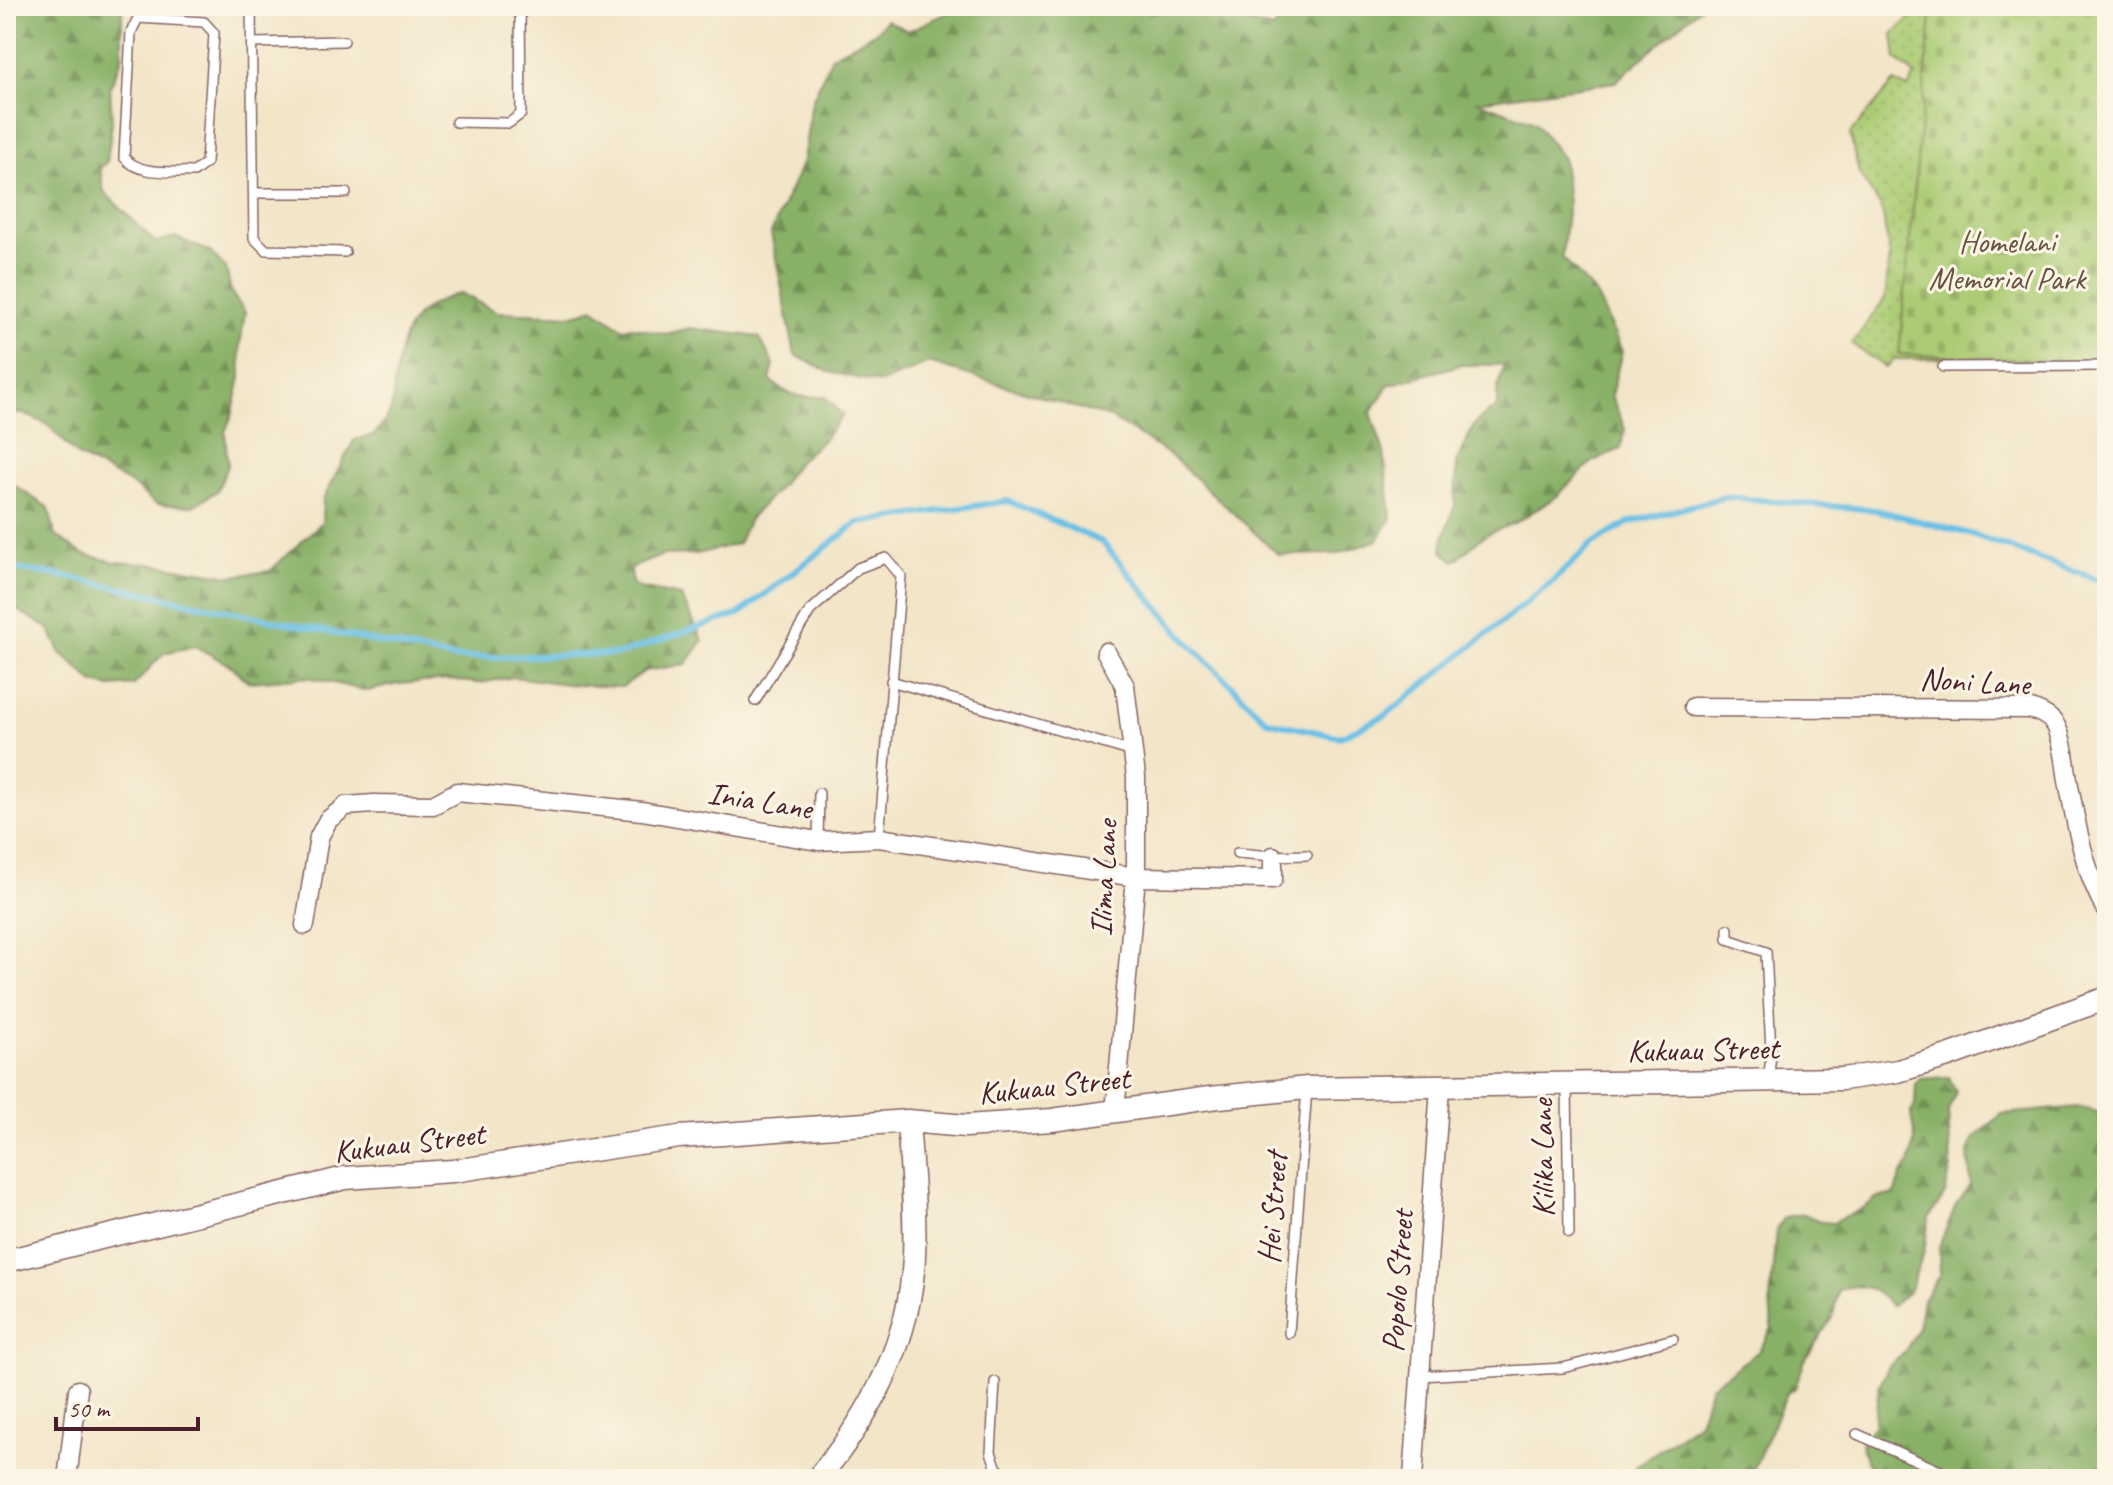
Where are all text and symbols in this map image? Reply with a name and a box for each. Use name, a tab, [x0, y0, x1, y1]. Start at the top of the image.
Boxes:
park label: Homelani Memorial Park	[1929, 221, 2088, 299]
street label: Noni Lane	[1919, 658, 2034, 705]
street label: Inia Lane	[705, 772, 818, 829]
street label: Ilima Lane	[1080, 816, 1127, 937]
street label: Kukuau Street	[1627, 1028, 1782, 1071]
street label: Kukuau Street	[977, 1057, 1135, 1114]
street label: Kilika Lane	[1521, 1096, 1564, 1218]
street label: Kukuau Street	[331, 1113, 490, 1172]
street label: Hei Street	[1248, 1147, 1297, 1265]
street label: Popolo Street	[1372, 1205, 1423, 1353]
scale bar	[56, 1381, 198, 1431]
text: 50 m	[68, 1394, 111, 1424]

